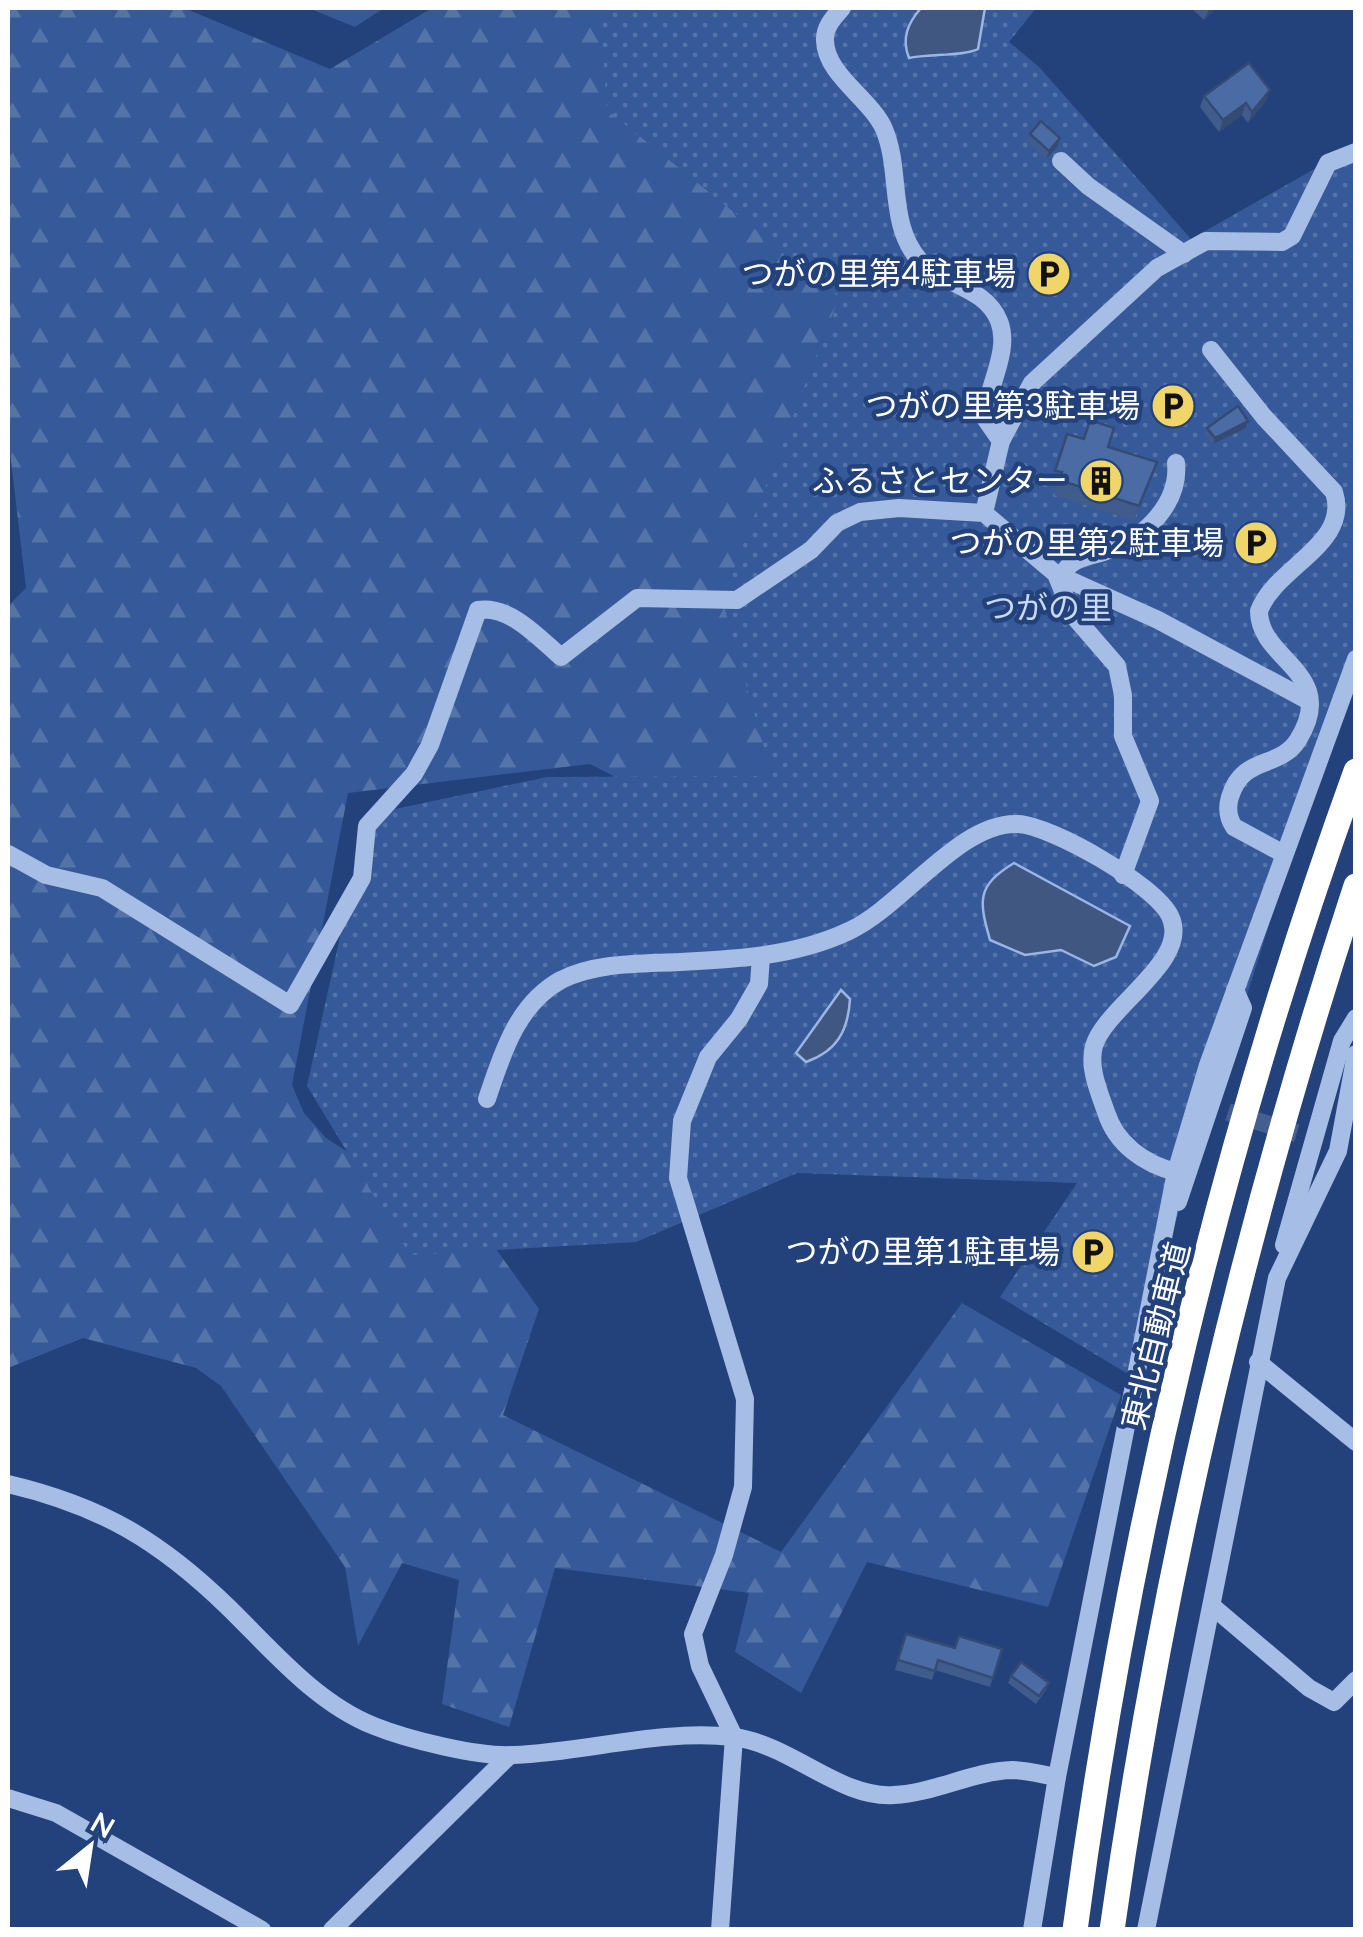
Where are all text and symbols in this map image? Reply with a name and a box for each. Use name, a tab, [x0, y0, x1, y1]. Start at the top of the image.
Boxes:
parking icon: つがの里第4駐車場	[1026, 251, 1072, 297]
place label: つがの里第4駐車場	[741, 253, 1016, 292]
parking icon: つがの里第3駐車場	[1150, 383, 1196, 429]
place label: つがの里第3駐車場	[865, 385, 1140, 424]
building icon: ふるさとセンター	[1078, 458, 1124, 504]
place label: ふるさとセンター	[812, 460, 1068, 499]
parking icon: つがの里第2駐車場	[1233, 520, 1279, 566]
place label: つがの里第2駐車場	[949, 522, 1224, 561]
park label: つがの里	[984, 587, 1112, 626]
parking icon: つがの里第1駐車場	[1070, 1229, 1116, 1275]
place label: つがの里第1駐車場	[785, 1231, 1060, 1270]
street label: 東北自動車道	[1112, 1238, 1197, 1434]
north arrow	[40, 1797, 140, 1897]
text: N	[85, 1804, 121, 1845]

